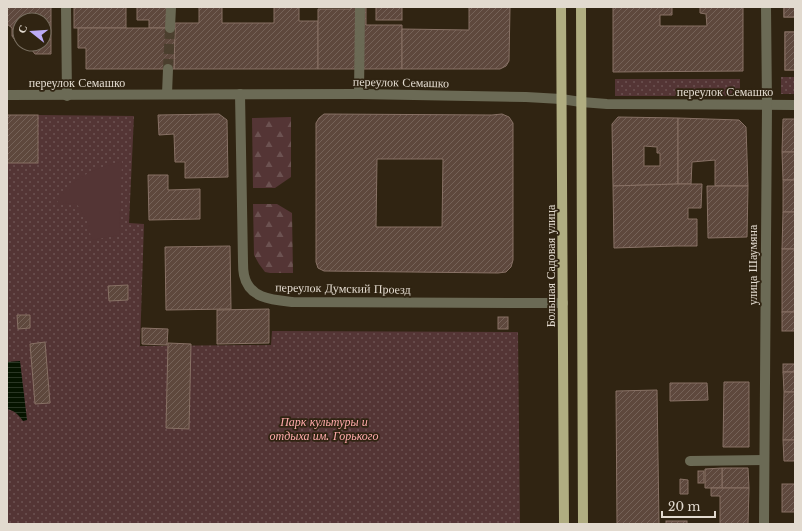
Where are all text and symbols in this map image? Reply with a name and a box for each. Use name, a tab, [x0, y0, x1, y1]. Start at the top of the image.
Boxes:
north arrow	[12, 12, 52, 52]
text: С	[15, 23, 30, 35]
street label: переулок Семашко	[353, 74, 449, 90]
street label: переулок Семашко	[29, 75, 125, 90]
street label: переулок Семашко	[677, 84, 773, 99]
street label: Большая Садовая улица	[543, 204, 558, 327]
street label: улица Шаумяна	[745, 224, 760, 305]
street label: переулок Думский Проезд	[275, 279, 411, 297]
park label: Парк культуры и отдыха им. Горького	[270, 414, 378, 443]
scale bar	[662, 493, 715, 519]
text: 20 m	[668, 499, 700, 514]

